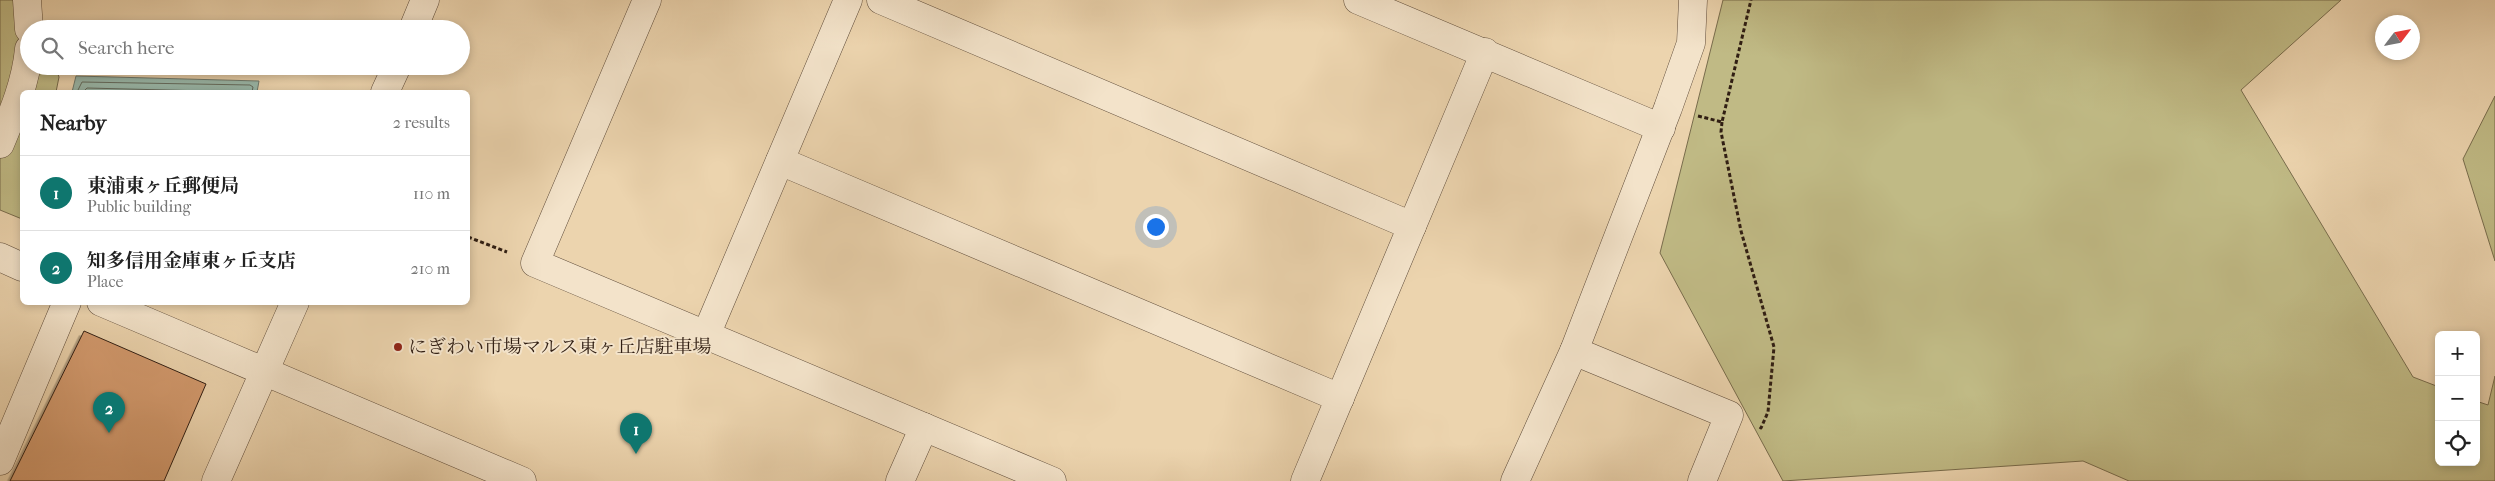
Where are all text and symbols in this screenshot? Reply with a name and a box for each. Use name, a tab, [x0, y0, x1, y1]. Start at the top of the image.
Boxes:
north arrow	[2375, 15, 2420, 60]
search box	[20, 20, 470, 75]
icon: search	[38, 34, 66, 62]
text: Search here	[78, 37, 174, 59]
text: Nearby	[40, 111, 106, 135]
text: 2 results	[393, 113, 450, 132]
text: 東浦東ヶ丘郵便局	[87, 175, 239, 197]
text: 1	[53, 184, 59, 203]
text: 110 m	[413, 184, 450, 203]
text: Public building	[87, 197, 191, 216]
your location	[1143, 214, 1169, 240]
text: 知多信用金庫東ヶ丘支店	[87, 250, 296, 272]
text: 2	[52, 259, 60, 278]
text: 210 m	[411, 259, 450, 278]
text: Place	[87, 272, 123, 291]
map controls	[2435, 331, 2480, 466]
button: +	[2435, 331, 2480, 376]
place label: にぎわい市場マルス東ヶ丘店駐車場	[408, 336, 711, 358]
marker: にぎわい市場マルス東ヶ丘店駐車場	[392, 341, 404, 353]
button: −	[2435, 376, 2480, 421]
pin: 2	[93, 392, 125, 433]
pin: 1	[620, 413, 652, 454]
button: locate	[2435, 421, 2480, 466]

